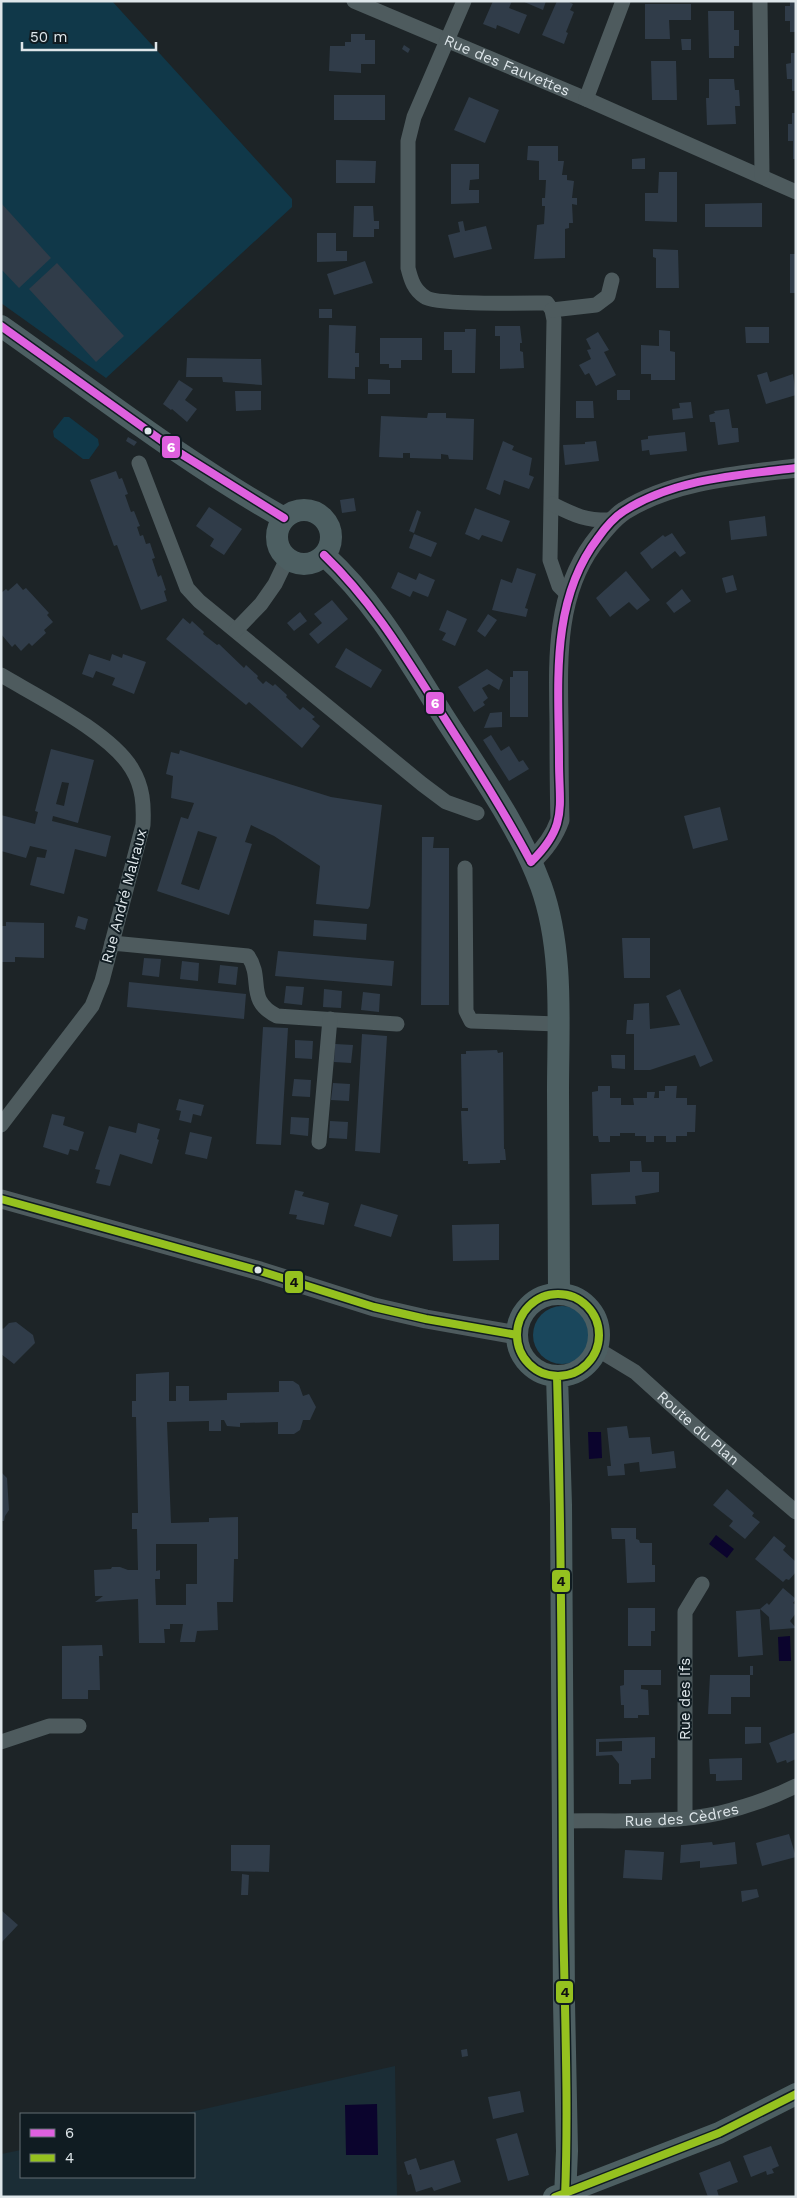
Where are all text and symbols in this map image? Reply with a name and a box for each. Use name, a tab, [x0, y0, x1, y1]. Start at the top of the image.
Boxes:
scale bar	[22, 20, 156, 52]
text: 50 m	[30, 28, 67, 46]
street label: Rue des Fauvettes	[441, 31, 572, 100]
unlabelled marker	[143, 426, 153, 436]
line badge: 6	[161, 435, 181, 459]
text: 6	[167, 439, 176, 455]
line badge: 6	[425, 691, 445, 715]
text: 6	[431, 695, 440, 711]
street label: Rue André Malraux	[97, 827, 151, 965]
unlabelled marker	[253, 1265, 263, 1275]
line badge: 4	[284, 1270, 304, 1294]
text: 4	[289, 1274, 299, 1290]
street label: Route du Plan	[653, 1387, 743, 1469]
line badge: 4	[551, 1569, 571, 1593]
text: 4	[556, 1573, 566, 1589]
street label: Rue des Ifs	[676, 1658, 694, 1740]
street label: Rue des Cèdres	[625, 1800, 741, 1830]
line badge: 4	[555, 1980, 574, 2004]
text: 4	[560, 1984, 570, 2000]
legend	[20, 2113, 195, 2178]
text: 6	[65, 2124, 74, 2142]
text: 4	[65, 2149, 74, 2167]

